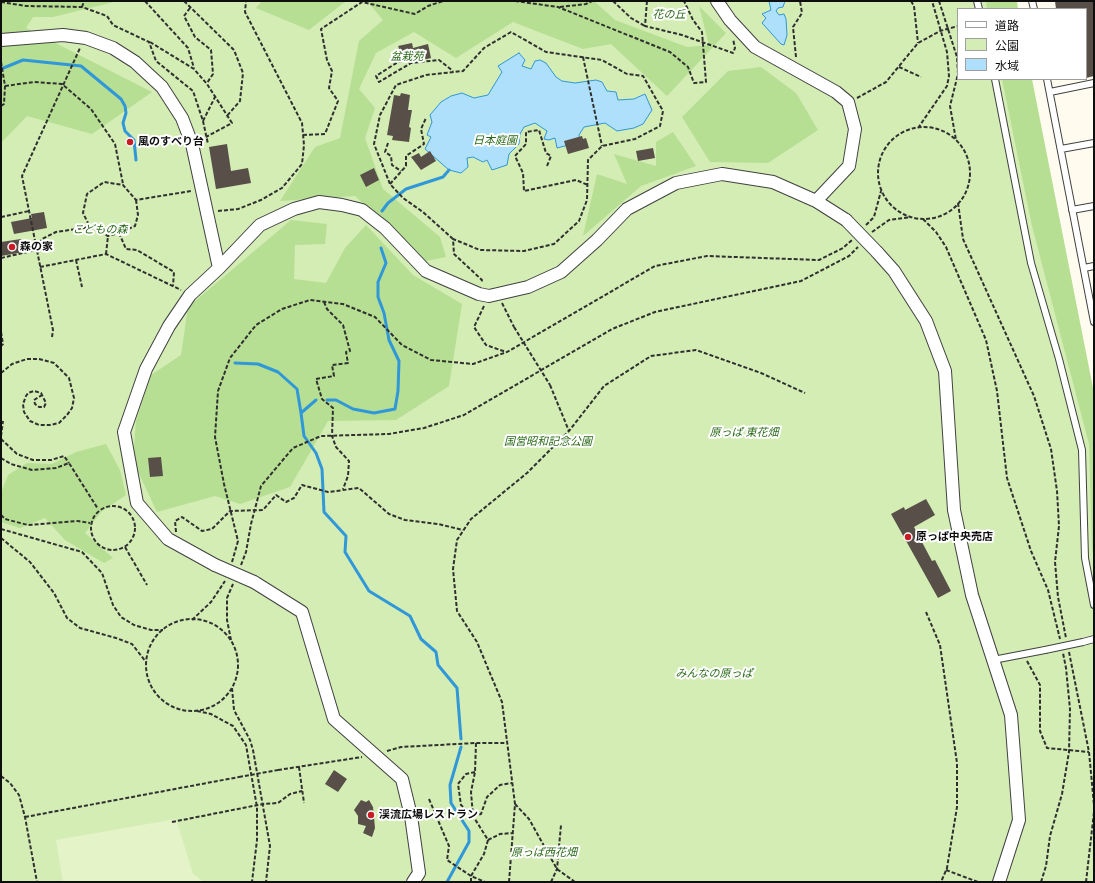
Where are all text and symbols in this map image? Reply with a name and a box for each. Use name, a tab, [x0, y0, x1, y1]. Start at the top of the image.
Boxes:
park label: 花の丘	[653, 8, 685, 22]
legend	[957, 8, 1087, 80]
text: 道路	[995, 18, 1019, 33]
text: 公園	[995, 38, 1019, 53]
park label: 盆栽苑	[391, 50, 423, 64]
text: 水域	[995, 58, 1019, 73]
park label: 日本庭園	[473, 134, 517, 148]
place label: 風のすべり台	[138, 135, 204, 149]
marker: 風のすべり台	[125, 137, 135, 147]
park label: こどもの森	[73, 223, 127, 237]
place label: 森の家	[20, 240, 53, 254]
marker: 森の家	[7, 242, 17, 252]
park label: 原っぱ 東花畑	[709, 426, 779, 440]
park label: 国営昭和記念公園	[504, 435, 592, 449]
place label: 原っぱ中央売店	[916, 530, 993, 544]
marker: 原っぱ中央売店	[903, 532, 913, 542]
park label: みんなの原っぱ	[676, 667, 752, 681]
place label: 渓流広場レストラン	[379, 808, 478, 822]
marker: 渓流広場レストラン	[366, 810, 376, 820]
park label: 原っぱ西花畑	[511, 846, 577, 860]

